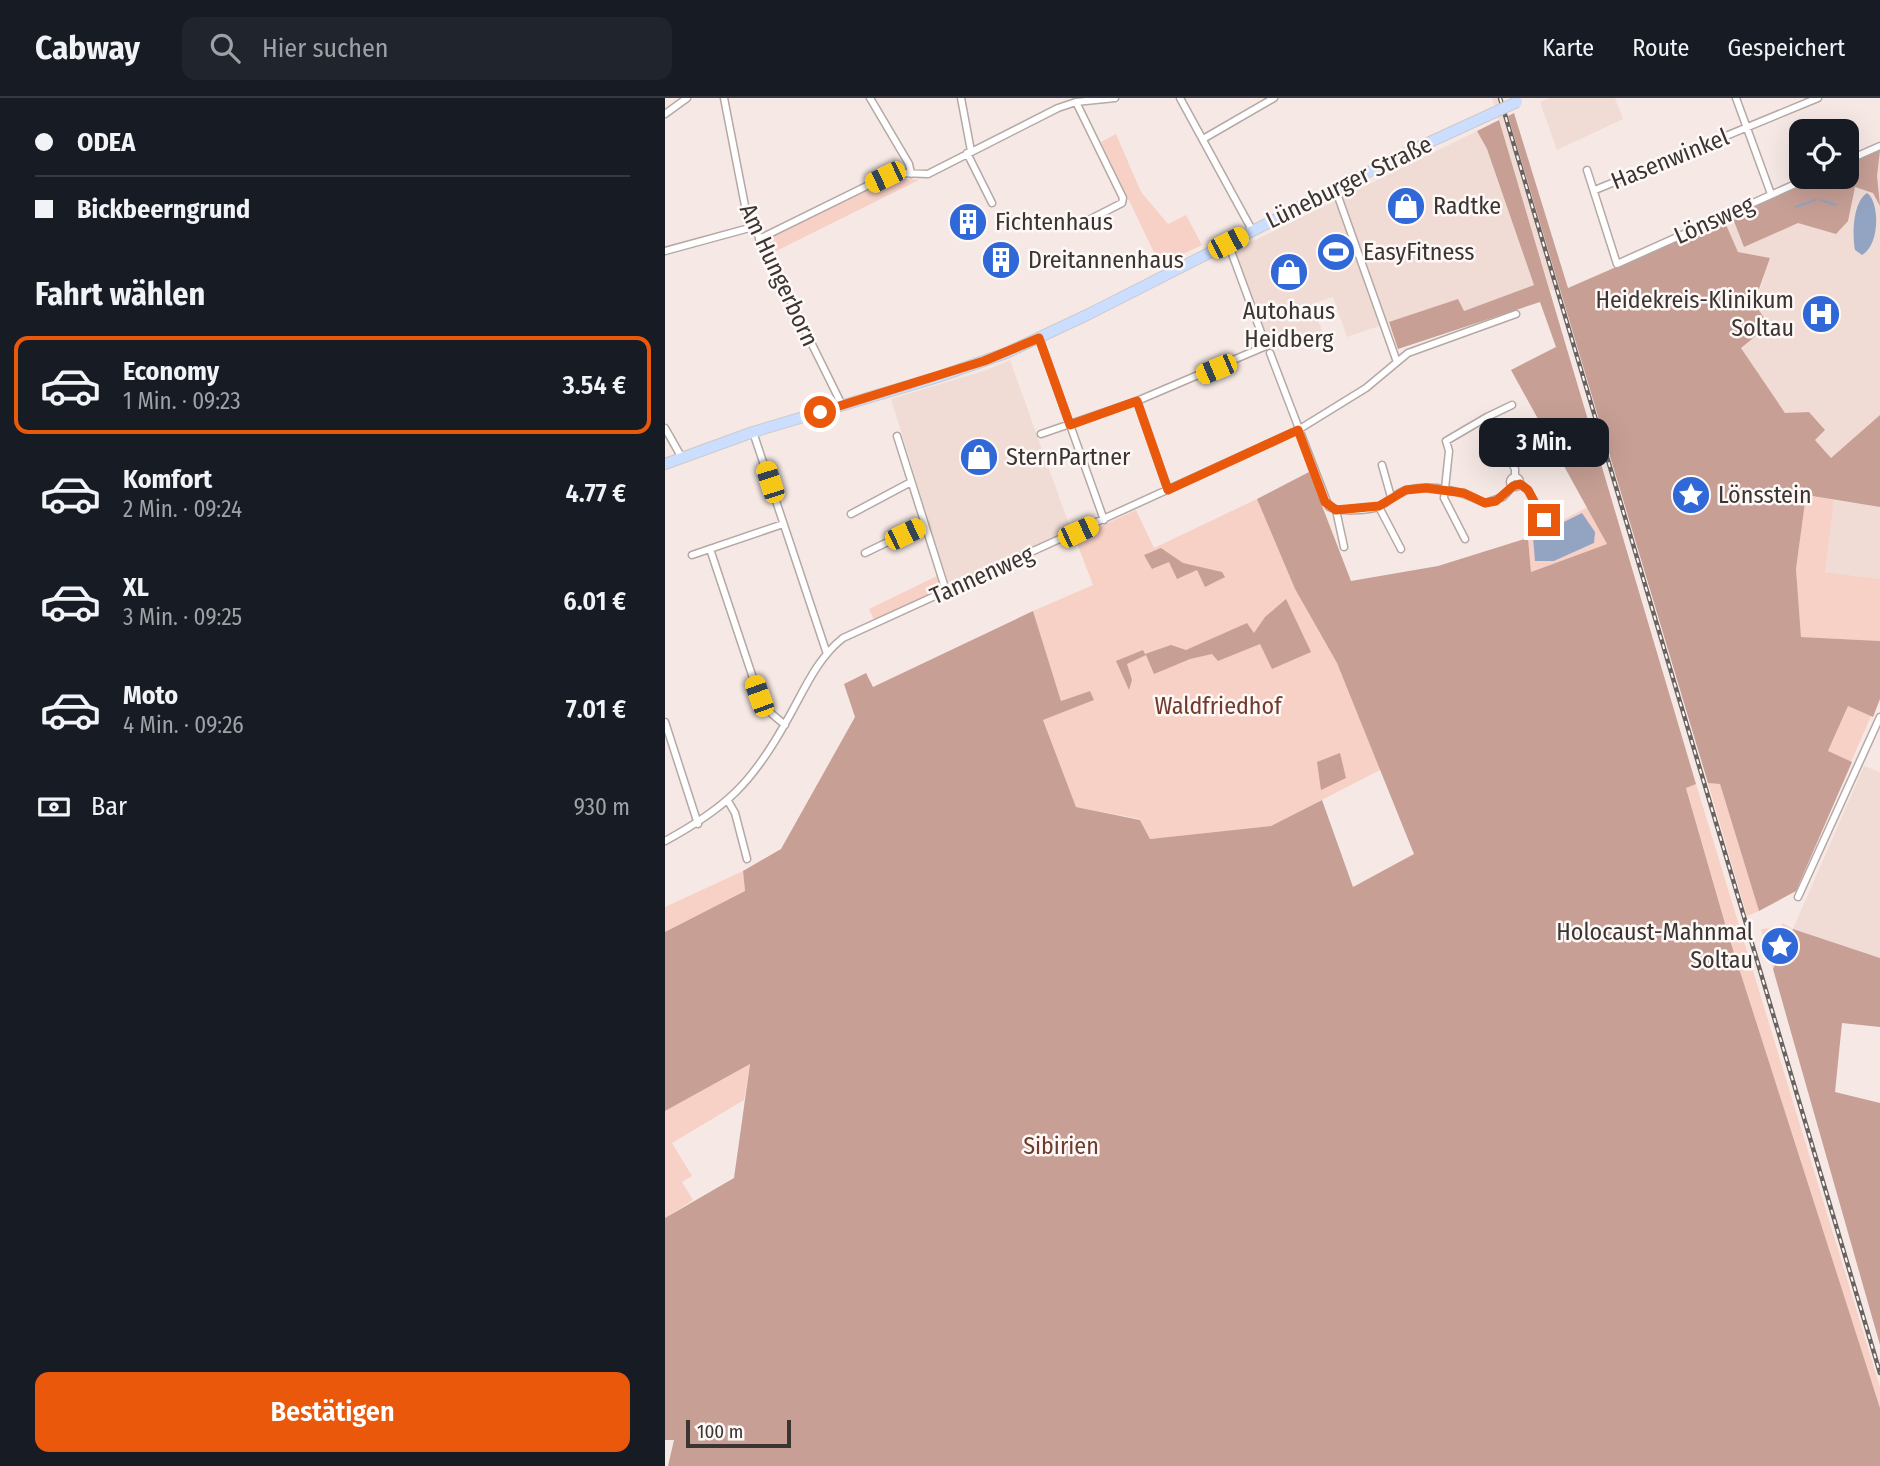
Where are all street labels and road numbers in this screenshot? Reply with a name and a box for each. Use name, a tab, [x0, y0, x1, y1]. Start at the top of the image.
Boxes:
street label: Hasenwinkel	[1607, 123, 1733, 195]
street label: Lüneburger Straße	[1261, 130, 1437, 234]
street label: Lönsweg	[1670, 190, 1759, 250]
street label: Am Hungerborn	[734, 199, 824, 351]
street label: Tannenweg	[926, 539, 1039, 610]

